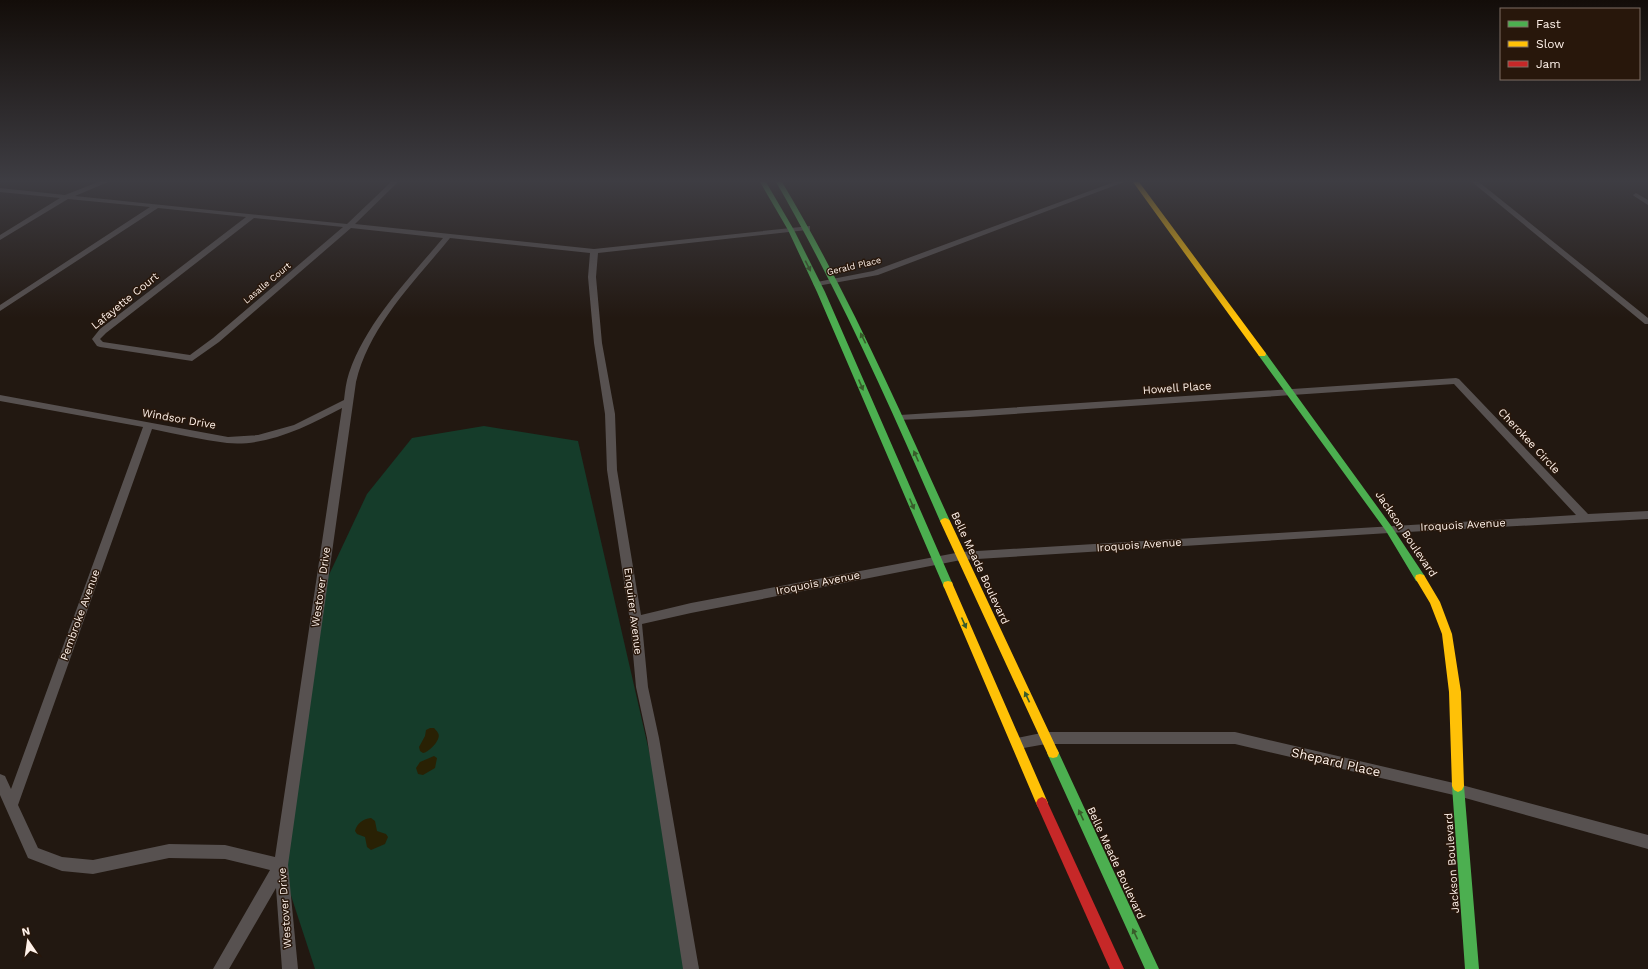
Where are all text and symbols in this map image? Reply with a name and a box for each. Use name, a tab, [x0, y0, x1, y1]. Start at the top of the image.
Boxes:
legend	[1500, 8, 1640, 80]
text: Fast	[1536, 17, 1561, 31]
text: Slow	[1536, 37, 1564, 51]
text: Jam	[1536, 57, 1561, 71]
street label: Gerald Place	[826, 255, 882, 277]
street label: Lasalle Court	[241, 260, 293, 306]
one-way arrow	[805, 260, 811, 271]
street label: Lafayette Court	[89, 270, 162, 332]
one-way arrow	[859, 332, 866, 344]
one-way arrow	[858, 379, 864, 391]
street label: Howell Place	[1142, 379, 1212, 397]
street label: Windsor Drive	[141, 406, 217, 432]
street label: Cherokee Circle	[1495, 406, 1563, 476]
one-way arrow	[913, 450, 919, 462]
street label: Jackson Boulevard	[1372, 489, 1440, 579]
one-way arrow	[910, 498, 916, 510]
street label: Belle Meade Boulevard	[948, 510, 1012, 626]
street label: Iroquois Avenue	[1420, 516, 1506, 534]
street label: Iroquois Avenue	[1096, 536, 1182, 554]
street label: Westover Drive	[309, 546, 333, 628]
street label: Enquirer Avenue	[621, 567, 645, 655]
street label: Pembroke Avenue	[57, 568, 103, 662]
street label: Iroquois Avenue	[775, 568, 861, 598]
one-way arrow	[961, 617, 968, 629]
one-way arrow	[1024, 692, 1030, 703]
street label: Shepard Place	[1290, 744, 1382, 780]
street label: Belle Meade Boulevard	[1084, 805, 1148, 921]
one-way arrow	[1078, 810, 1084, 821]
street label: Jackson Boulevard	[1442, 812, 1462, 914]
street label: Westover Drive	[276, 867, 294, 949]
north arrow	[8, 921, 48, 961]
text: N	[20, 924, 31, 939]
one-way arrow	[1132, 928, 1138, 939]

